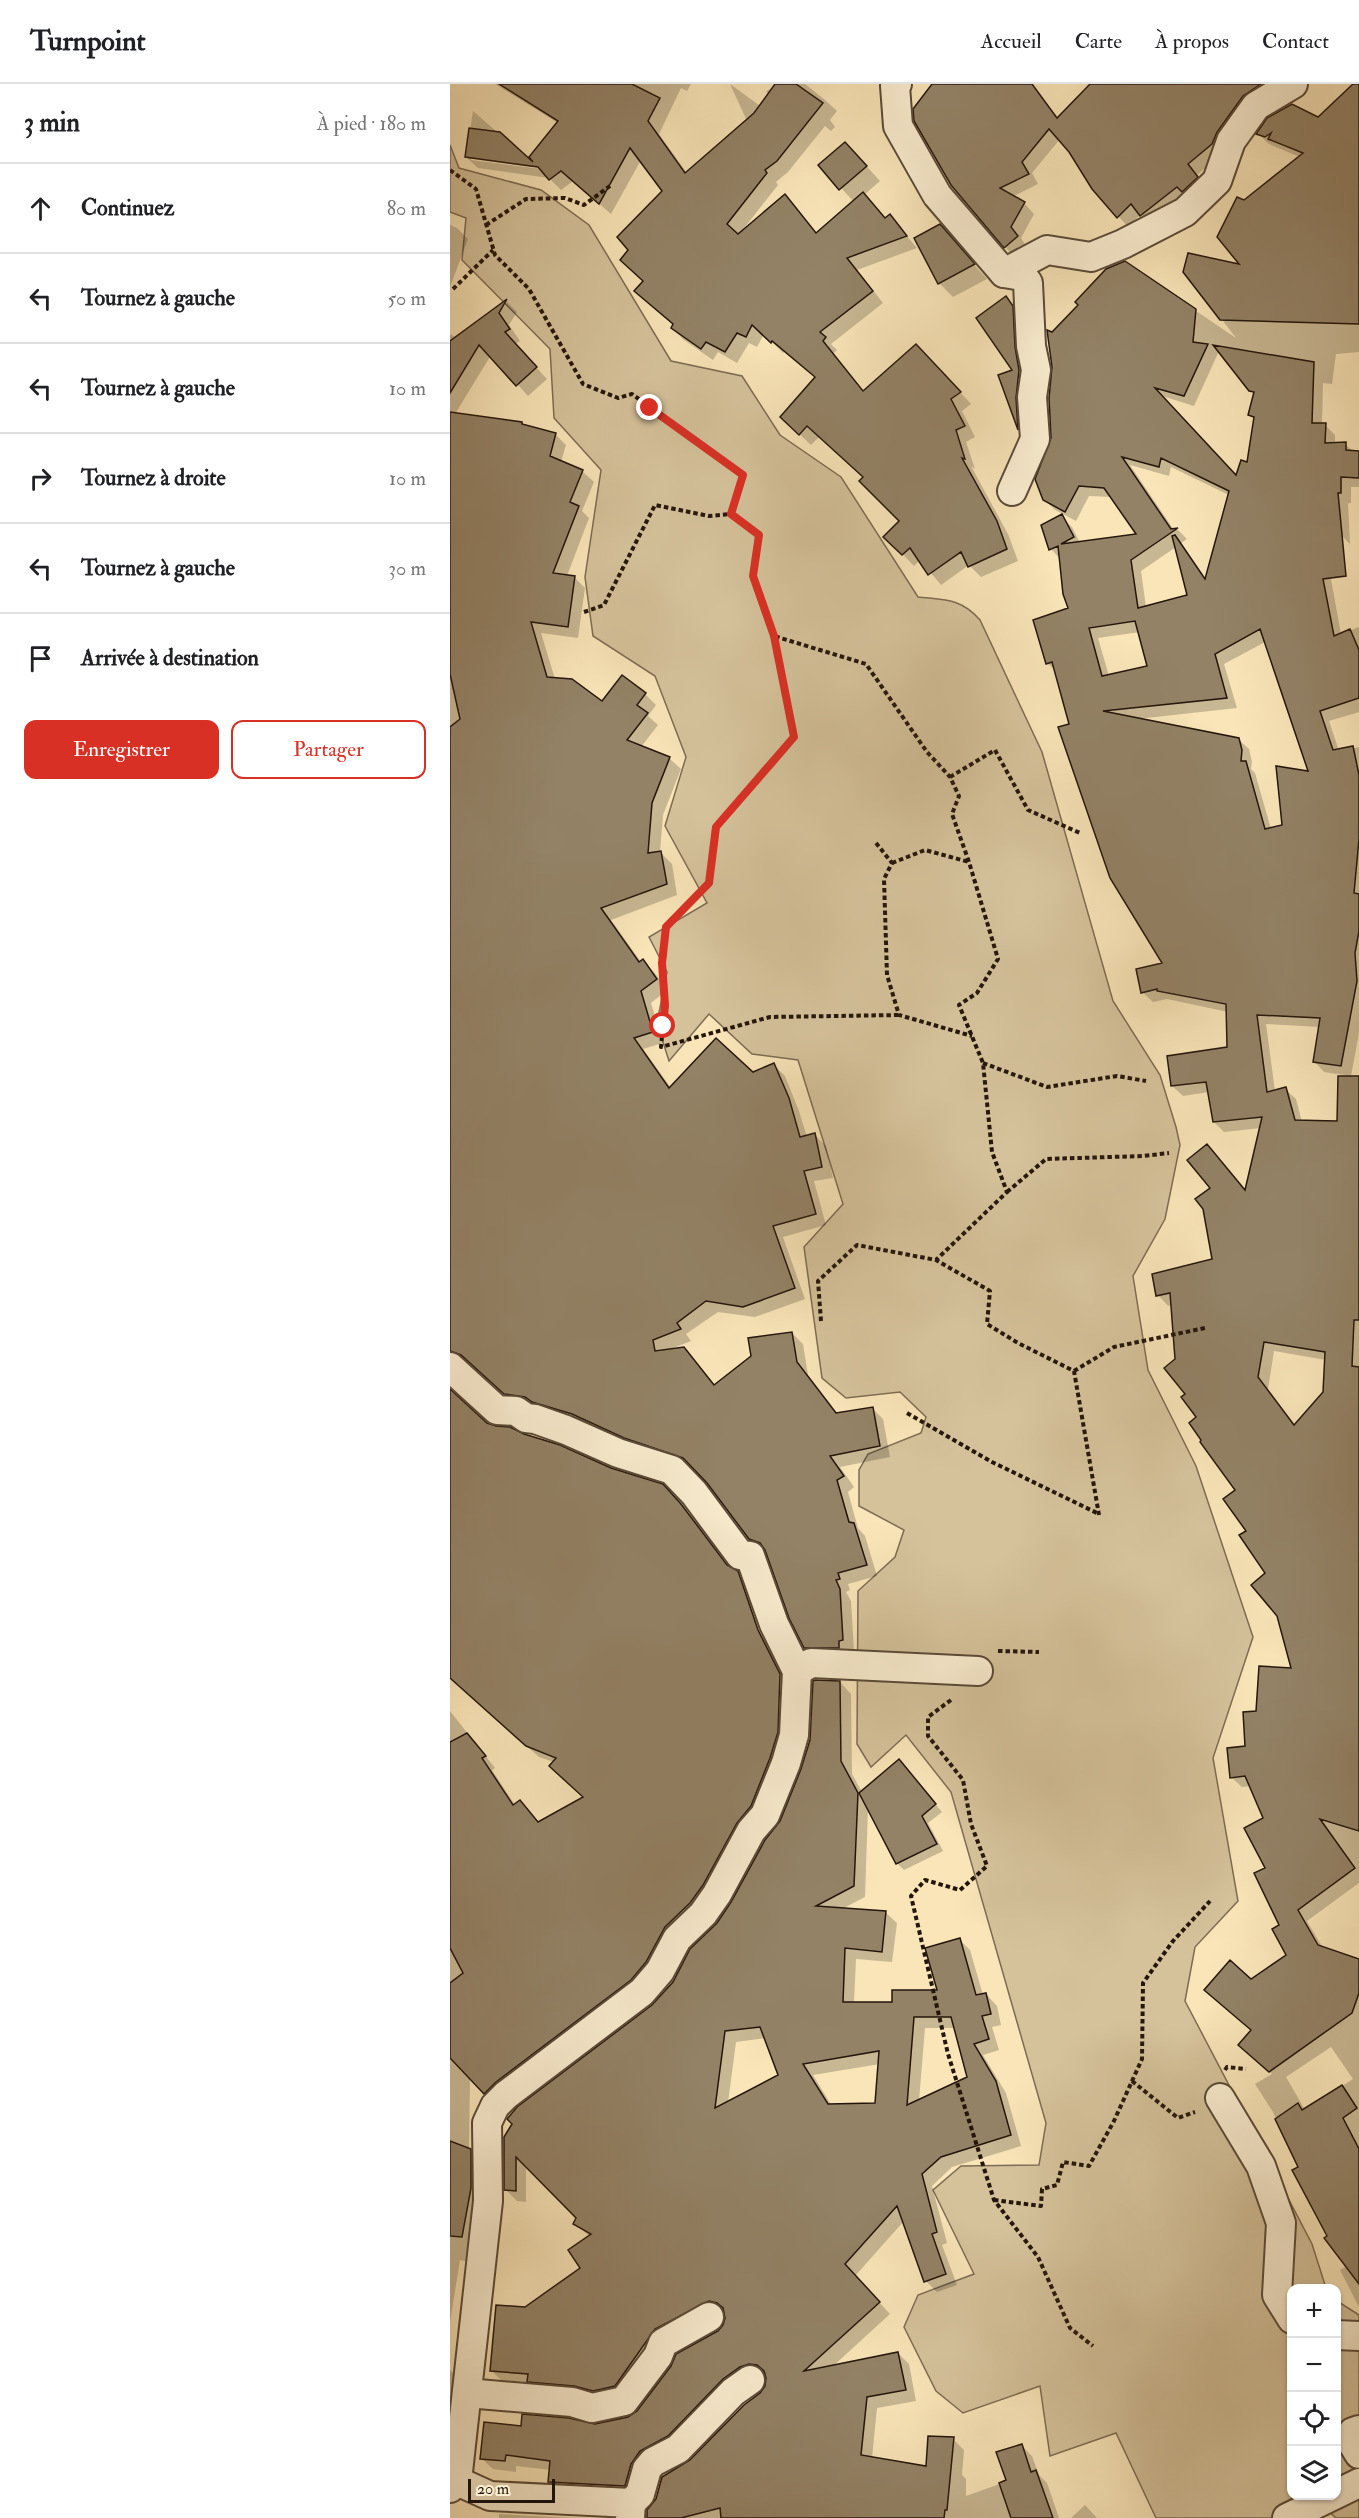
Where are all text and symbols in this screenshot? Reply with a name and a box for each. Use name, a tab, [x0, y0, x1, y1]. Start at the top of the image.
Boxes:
text: Turnpoint	[30, 24, 146, 59]
text: Accueil	[981, 28, 1042, 55]
text: Carte	[1075, 28, 1122, 55]
text: À propos	[1155, 28, 1229, 55]
text: Contact	[1262, 28, 1329, 55]
text: 3 min	[24, 107, 80, 139]
text: À pied · 180 m	[317, 111, 426, 136]
icon: ahead	[24, 192, 57, 225]
text: Continuez	[81, 194, 174, 222]
text: 80 m	[387, 196, 426, 221]
icon: left	[24, 282, 57, 315]
text: Tournez à gauche	[81, 284, 235, 312]
text: 50 m	[387, 286, 426, 311]
icon: left	[24, 372, 57, 405]
text: Tournez à gauche	[81, 374, 235, 402]
text: 10 m	[389, 376, 426, 401]
route end	[636, 394, 662, 420]
icon: right	[24, 462, 57, 495]
text: Tournez à droite	[81, 464, 226, 492]
text: 10 m	[389, 466, 426, 491]
icon: left	[24, 552, 57, 585]
text: Tournez à gauche	[81, 554, 235, 582]
text: 30 m	[388, 556, 426, 581]
icon: arrive	[24, 642, 57, 675]
text: Arrivée à destination	[81, 644, 259, 672]
button: Enregistrer	[24, 720, 219, 779]
button: Partager	[231, 720, 426, 779]
route start	[649, 1012, 675, 1038]
map controls	[1287, 2284, 1341, 2500]
button: +	[1287, 2284, 1341, 2338]
button: −	[1287, 2338, 1341, 2392]
button: locate	[1287, 2392, 1341, 2446]
button: layers	[1287, 2446, 1341, 2500]
scale bar	[468, 2476, 555, 2504]
text: 20 m	[477, 2479, 509, 2499]

